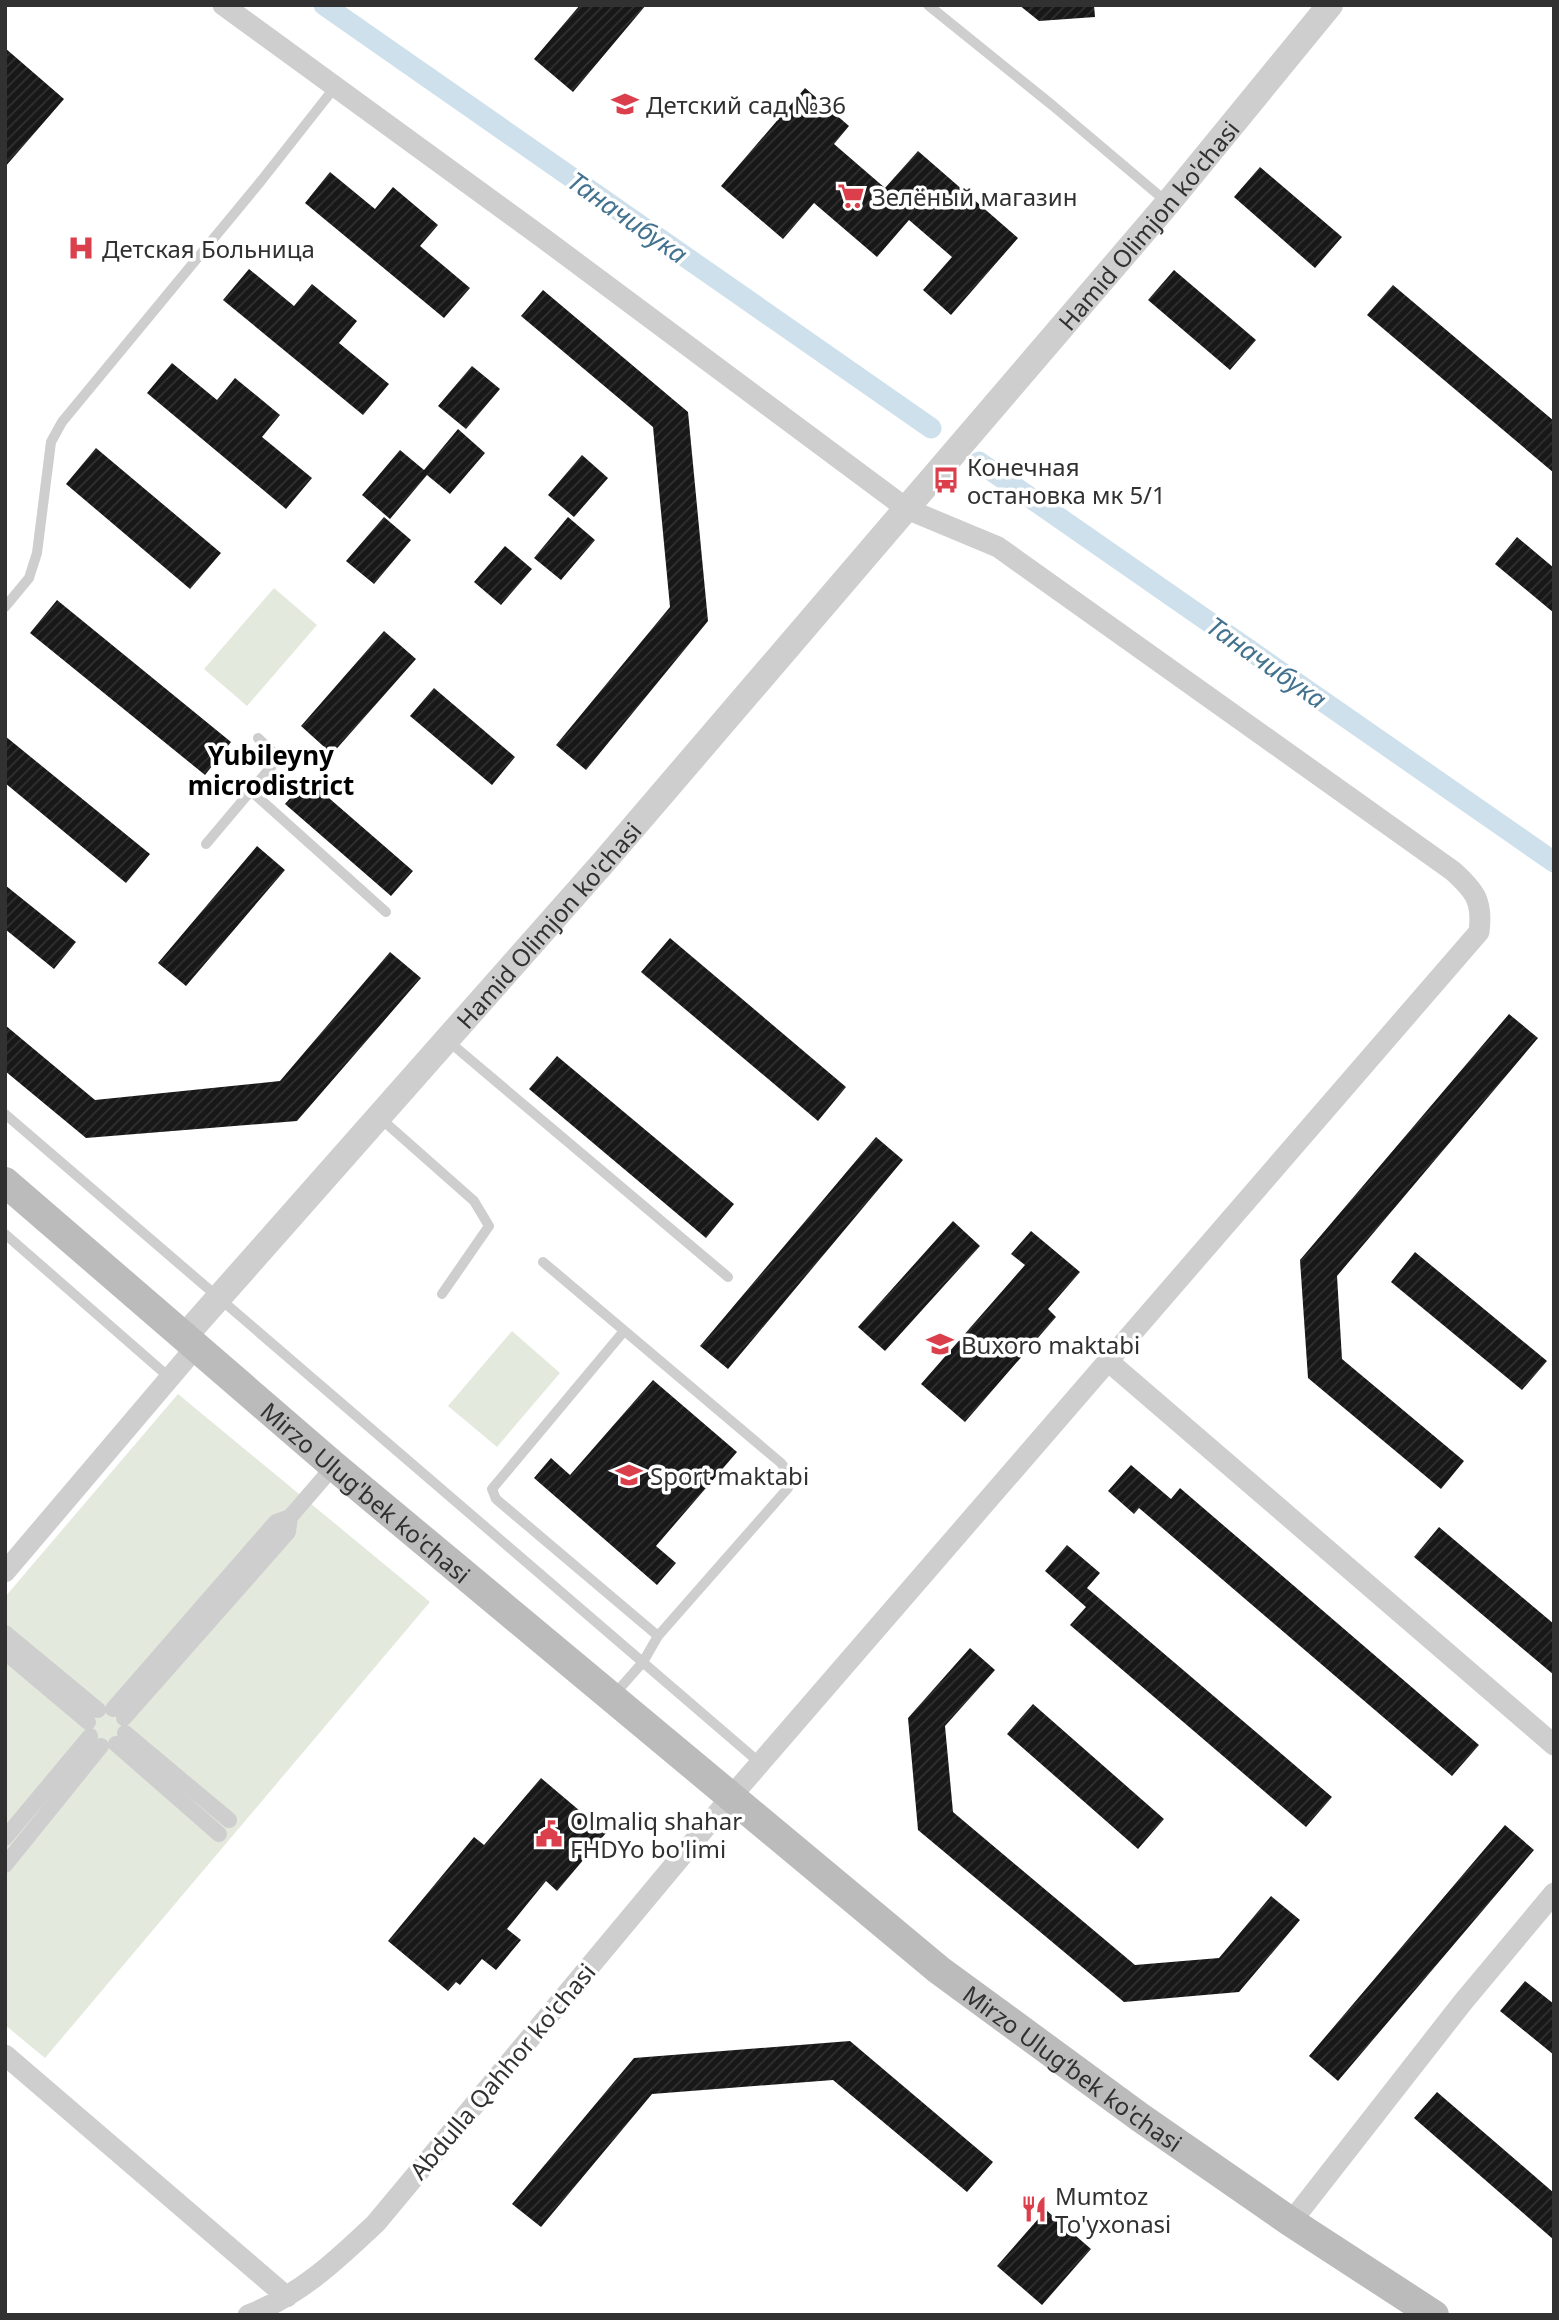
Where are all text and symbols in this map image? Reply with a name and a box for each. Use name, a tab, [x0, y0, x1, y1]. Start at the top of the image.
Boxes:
place label: Детский сад №36	[646, 88, 846, 121]
school or university icon: Детский сад №36	[610, 89, 640, 119]
street label: Hamid Olimjon ko'chasi	[1050, 113, 1246, 337]
water label: Таначибука	[561, 162, 695, 272]
place label: Зелёный магазин	[872, 180, 1077, 213]
supermarket icon: Зелёный магазин	[836, 181, 866, 211]
place label: Детская Больница	[102, 232, 315, 265]
hospital icon: Детская Больница	[66, 233, 96, 263]
place label: Конечная остановка мк 5/1	[967, 450, 1166, 511]
bus stop icon: Конечная остановка мк 5/1	[931, 465, 961, 495]
water label: Таначибука	[1200, 607, 1334, 717]
district label: Yubileyny microdistrict	[188, 737, 354, 803]
street label: Hamid Olimjon ko'chasi	[448, 814, 648, 1035]
place label: Buxoro maktabi	[961, 1328, 1140, 1361]
school or university icon: Buxoro maktabi	[925, 1329, 955, 1359]
street label: Mirzo Ulug'bek ko'chasi	[254, 1394, 478, 1590]
place label: Sport maktabi	[650, 1459, 809, 1492]
school or university icon: Sport maktabi	[614, 1460, 644, 1490]
place label: Olmaliq shahar FHDYo bo'limi	[570, 1804, 742, 1865]
public building icon: Olmaliq shahar FHDYo bo'limi	[534, 1819, 564, 1849]
street label: Abdulla Qahhor ko'chasi	[402, 1956, 602, 2186]
street label: Mirzo Ulug‘bek ko'chasi	[957, 1977, 1189, 2159]
place label: Mumtoz To'yxonasi	[1055, 2179, 1171, 2240]
restaurant icon: Mumtoz To'yxonasi	[1019, 2194, 1049, 2224]

